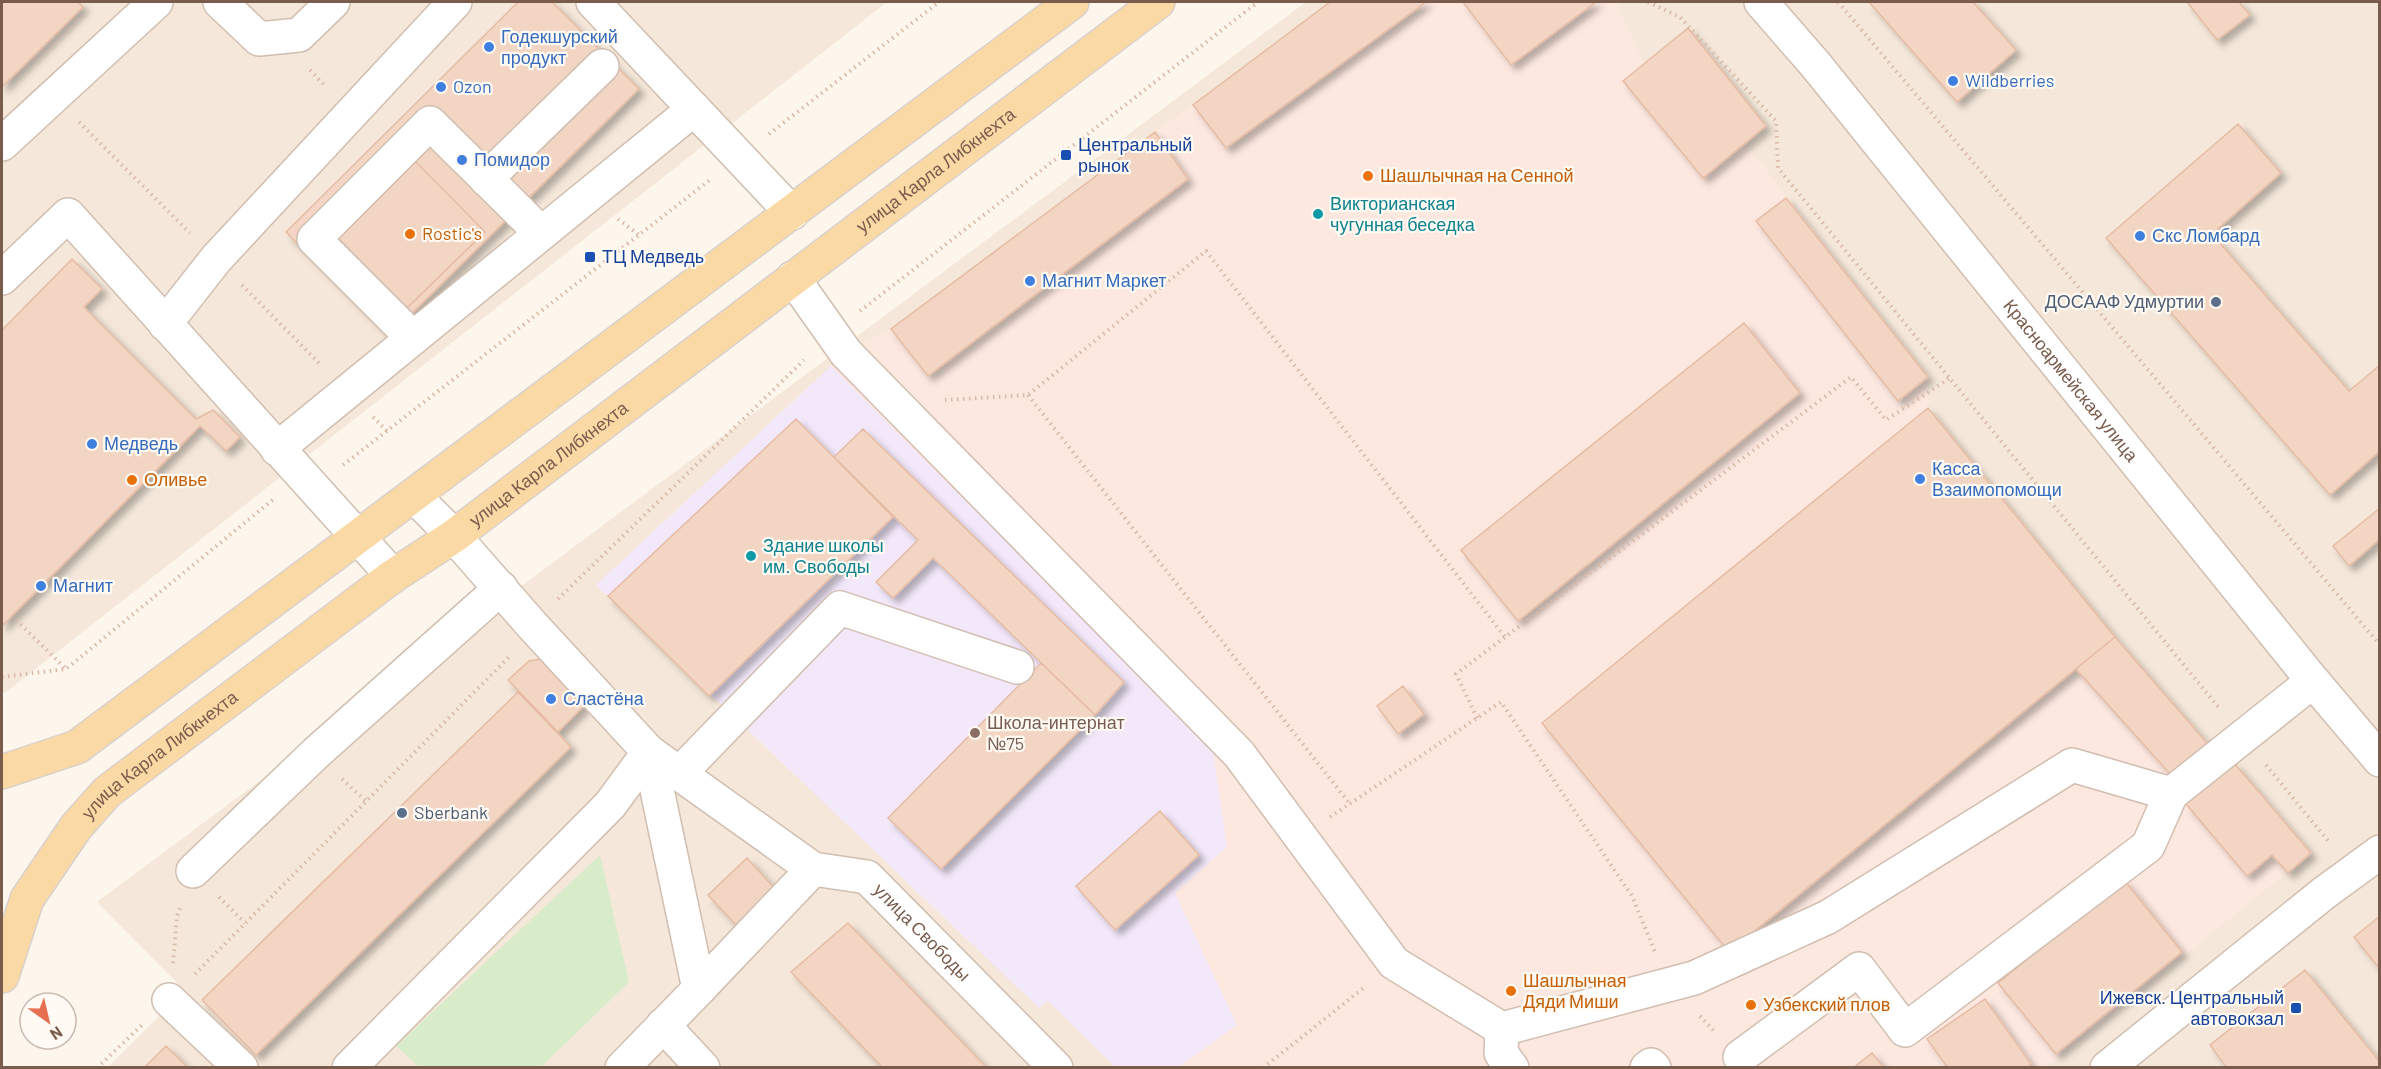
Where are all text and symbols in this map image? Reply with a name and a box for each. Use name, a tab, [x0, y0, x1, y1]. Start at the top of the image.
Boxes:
place label: Годекшурский продукт	[501, 25, 618, 68]
marker: Годекшурский продукт	[482, 40, 496, 54]
place label: Wildberries	[1965, 69, 2054, 91]
marker: Wildberries	[1946, 74, 1960, 88]
place label: Ozon	[453, 75, 492, 97]
marker: Ozon	[434, 80, 448, 94]
street label: улица Карла Либкнехта	[851, 102, 1020, 237]
place label: Центральный рынок	[1078, 133, 1192, 176]
place label: Помидор	[474, 148, 550, 170]
marker: Центральный рынок	[1059, 148, 1073, 162]
marker: Помидор	[455, 153, 469, 167]
place label: Шашлычная на Сенной	[1380, 164, 1574, 186]
marker: Шашлычная на Сенной	[1361, 169, 1375, 183]
place label: Викторианская чугунная беседка	[1330, 192, 1476, 235]
marker: Викторианская чугунная беседка	[1311, 207, 1325, 221]
place label: Rostic's	[422, 222, 482, 244]
place label: Скс Ломбард	[2152, 224, 2260, 246]
marker: Rostic's	[403, 227, 417, 241]
marker: Скс Ломбард	[2133, 229, 2147, 243]
place label: ТЦ Медведь	[602, 245, 704, 267]
marker: ТЦ Медведь	[583, 250, 597, 264]
place label: Магнит Маркет	[1042, 269, 1167, 291]
marker: Магнит Маркет	[1023, 274, 1037, 288]
place label: ДОСААФ Удмуртии	[2045, 290, 2204, 312]
street label: Красноармейская улица	[1999, 294, 2144, 466]
marker: ДОСААФ Удмуртии	[2209, 295, 2223, 309]
street label: улица Карла Либкнехта	[464, 395, 633, 531]
place label: Медведь	[104, 432, 178, 454]
marker: Медведь	[85, 437, 99, 451]
place label: Касса Взаимопомощи	[1932, 457, 2062, 500]
place label: Оливье	[144, 468, 207, 490]
marker: Касса Взаимопомощи	[1913, 472, 1927, 486]
marker: Оливье	[125, 473, 139, 487]
place label: Здание школы им. Свободы	[763, 534, 884, 577]
marker: Здание школы им. Свободы	[744, 549, 758, 563]
place label: Магнит	[53, 574, 113, 596]
marker: Магнит	[34, 579, 48, 593]
street label: улица Карла Либкнехта	[76, 685, 242, 823]
place label: Сластёна	[563, 687, 645, 709]
marker: Сластёна	[544, 692, 558, 706]
place label: Школа-интернат №75	[987, 711, 1125, 754]
marker: Школа-интернат №75	[968, 726, 982, 740]
place label: Sberbank	[414, 801, 488, 823]
marker: Sberbank	[395, 806, 409, 820]
street label: улица Свободы	[869, 878, 976, 985]
place label: Шашлычная Дяди Миши	[1523, 969, 1626, 1012]
marker: Шашлычная Дяди Миши	[1504, 984, 1518, 998]
place label: Ижевск. Центральный автовокзал	[2100, 986, 2284, 1029]
north arrow	[18, 991, 78, 1051]
place label: Узбекский плов	[1763, 993, 1890, 1015]
marker: Узбекский плов	[1744, 998, 1758, 1012]
marker: Ижевск. Центральный автовокзал	[2289, 1001, 2303, 1015]
text: N	[47, 1023, 66, 1045]

